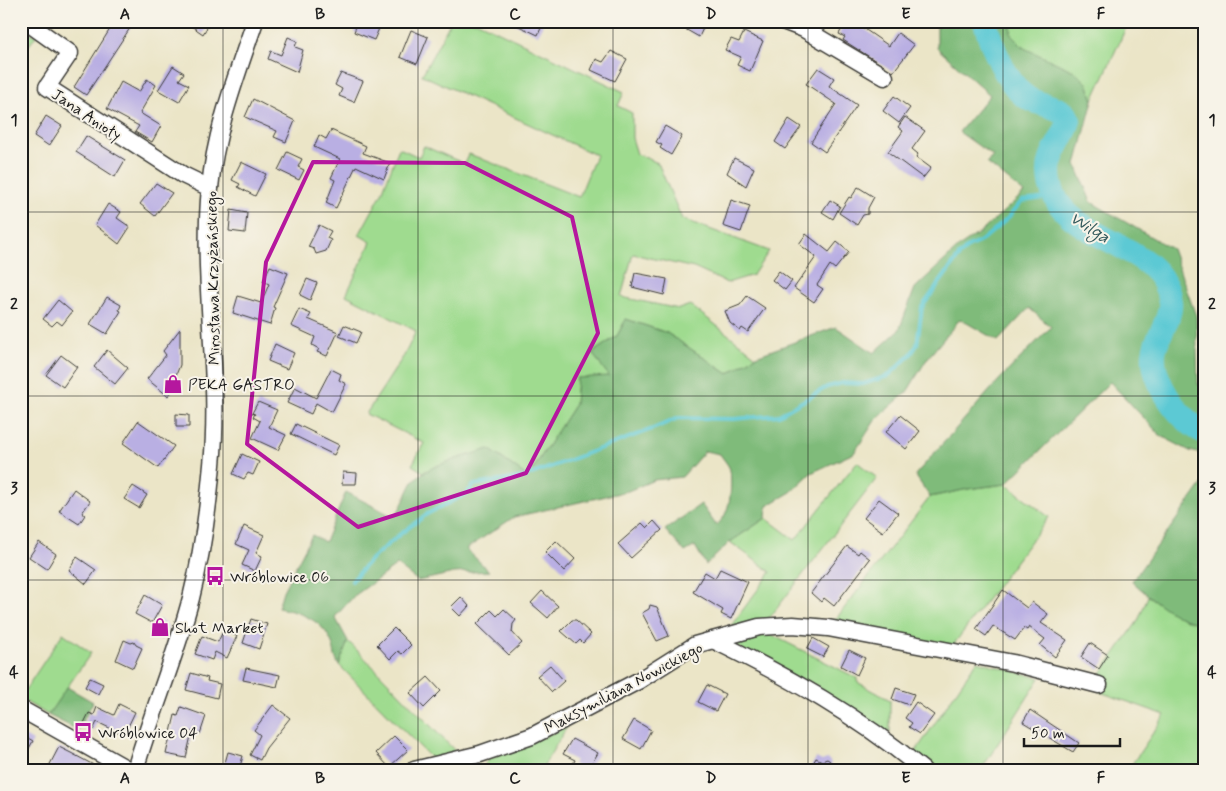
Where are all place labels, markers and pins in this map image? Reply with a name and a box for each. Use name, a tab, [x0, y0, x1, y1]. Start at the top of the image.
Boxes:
shop icon: PEKA GASTRO	[162, 373, 184, 395]
place label: PEKA GASTRO	[188, 375, 295, 396]
bus stop icon: Wróblowice 06	[204, 565, 226, 587]
place label: Wróblowice 06	[230, 567, 329, 588]
shop icon: Shot Market	[149, 616, 171, 638]
place label: Shot Market	[175, 618, 264, 639]
bus stop icon: Wróblowice 04	[72, 721, 94, 743]
place label: Wróblowice 04	[98, 723, 198, 744]

